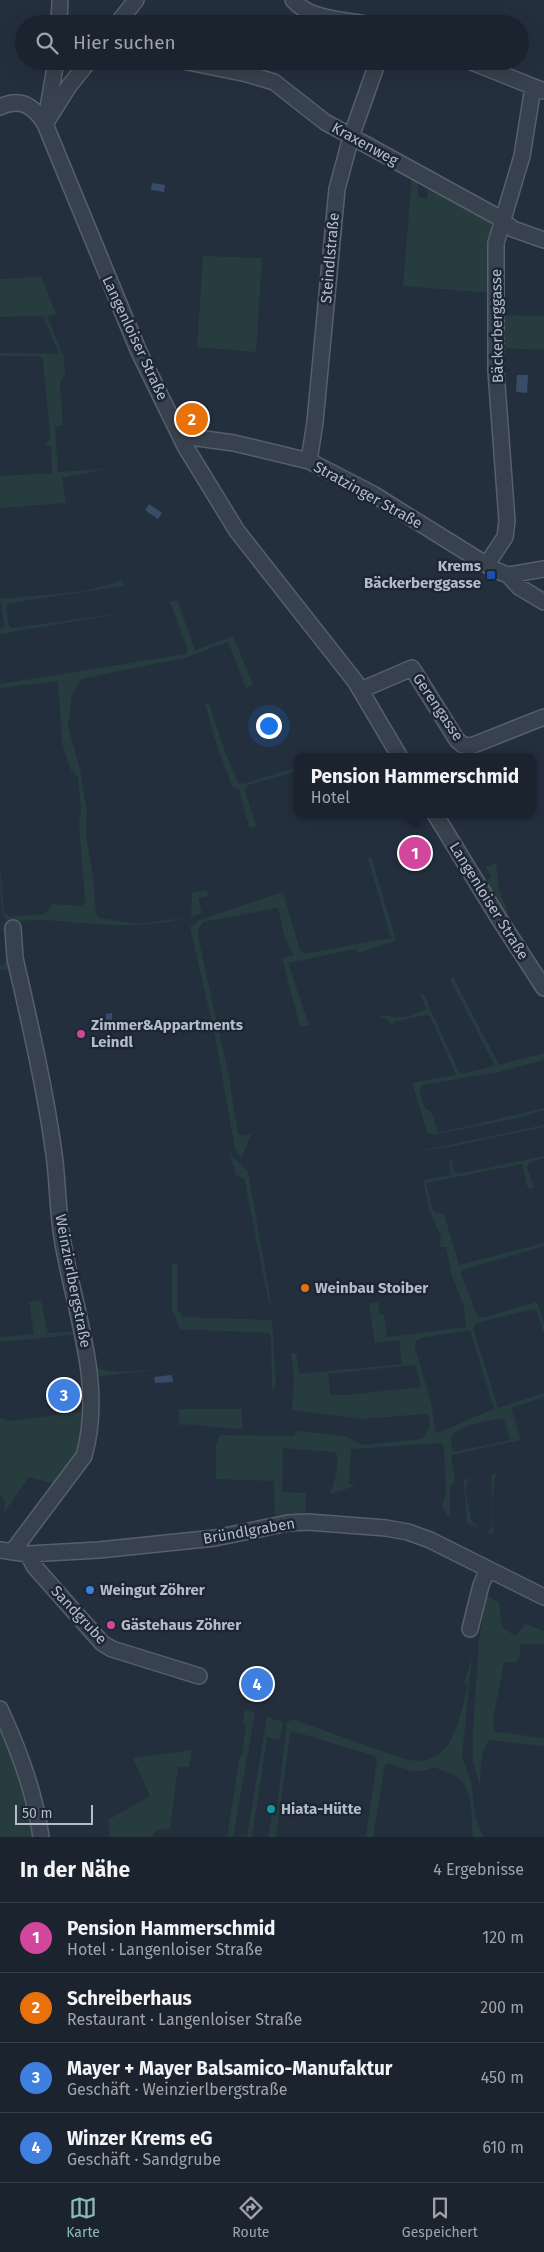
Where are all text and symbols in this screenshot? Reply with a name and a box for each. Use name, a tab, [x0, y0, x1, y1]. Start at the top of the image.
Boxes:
search box	[15, 15, 529, 70]
icon: search	[33, 29, 61, 57]
text: Hier suchen	[73, 31, 176, 54]
street label: Kraxenweg	[329, 118, 401, 170]
street label: Steindlstraße	[317, 212, 343, 304]
street label: Bäckerberggasse	[487, 269, 507, 383]
street label: Langenloiser Straße	[98, 273, 172, 403]
pin: 2	[176, 400, 208, 438]
street label: Stratzinger Straße	[310, 458, 426, 532]
place label: Krems Bäckerberggasse	[364, 557, 481, 592]
marker: Krems Bäckerberggasse	[485, 569, 497, 581]
street label: Gerengasse	[409, 670, 467, 744]
your location	[256, 713, 282, 739]
popup	[294, 753, 536, 818]
text: Pension Hammerschmid	[311, 765, 519, 788]
text: Hotel	[311, 788, 350, 807]
pin: 1	[399, 834, 431, 872]
street label: Langenloiser Straße	[446, 839, 532, 963]
place label: Zimmer&Appartments Leindl	[91, 1016, 243, 1051]
marker: Zimmer&Appartments Leindl	[75, 1028, 87, 1040]
street label: Weinzierlbergstraße	[51, 1213, 95, 1349]
place label: Weinbau Stoiber	[315, 1279, 429, 1297]
marker: Weinbau Stoiber	[299, 1282, 311, 1294]
pin: 3	[48, 1376, 80, 1414]
street label: Bründlgraben	[202, 1514, 296, 1548]
place label: Weingut Zöhrer	[100, 1581, 206, 1599]
street label: Sandgrube	[47, 1582, 111, 1648]
marker: Weingut Zöhrer	[84, 1584, 96, 1596]
place label: Gästehaus Zöhrer	[121, 1616, 242, 1634]
marker: Gästehaus Zöhrer	[105, 1619, 117, 1631]
pin: 4	[241, 1665, 273, 1703]
place label: Hiata-Hütte	[281, 1800, 361, 1818]
scale bar	[15, 1802, 92, 1825]
marker: Hiata-Hütte	[265, 1803, 277, 1815]
text: 50 m	[22, 1805, 53, 1822]
text: In der Nähe	[20, 1857, 130, 1883]
text: 4 Ergebnisse	[433, 1860, 524, 1879]
text: Pension Hammerschmid	[67, 1917, 276, 1940]
text: 1	[32, 1928, 40, 1947]
text: 120 m	[482, 1928, 524, 1947]
text: Hotel · Langenloiser Straße	[67, 1940, 263, 1959]
text: Schreiberhaus	[67, 1987, 192, 2010]
text: 2	[32, 1998, 40, 2017]
text: 200 m	[480, 1998, 524, 2017]
text: Restaurant · Langenloiser Straße	[67, 2010, 302, 2029]
text: Mayer + Mayer Balsamico-Manufaktur	[67, 2057, 392, 2080]
text: 3	[32, 2068, 40, 2087]
text: 450 m	[481, 2068, 524, 2087]
text: Geschäft · Weinzierlbergstraße	[67, 2080, 287, 2099]
text: Winzer Krems eG	[67, 2127, 213, 2150]
text: 4	[31, 2138, 41, 2157]
text: 610 m	[482, 2138, 524, 2157]
text: Geschäft · Sandgrube	[67, 2150, 221, 2169]
tab: Karte	[66, 2194, 100, 2241]
tab: Route	[232, 2194, 269, 2241]
tab: Gespeichert	[402, 2194, 478, 2241]

